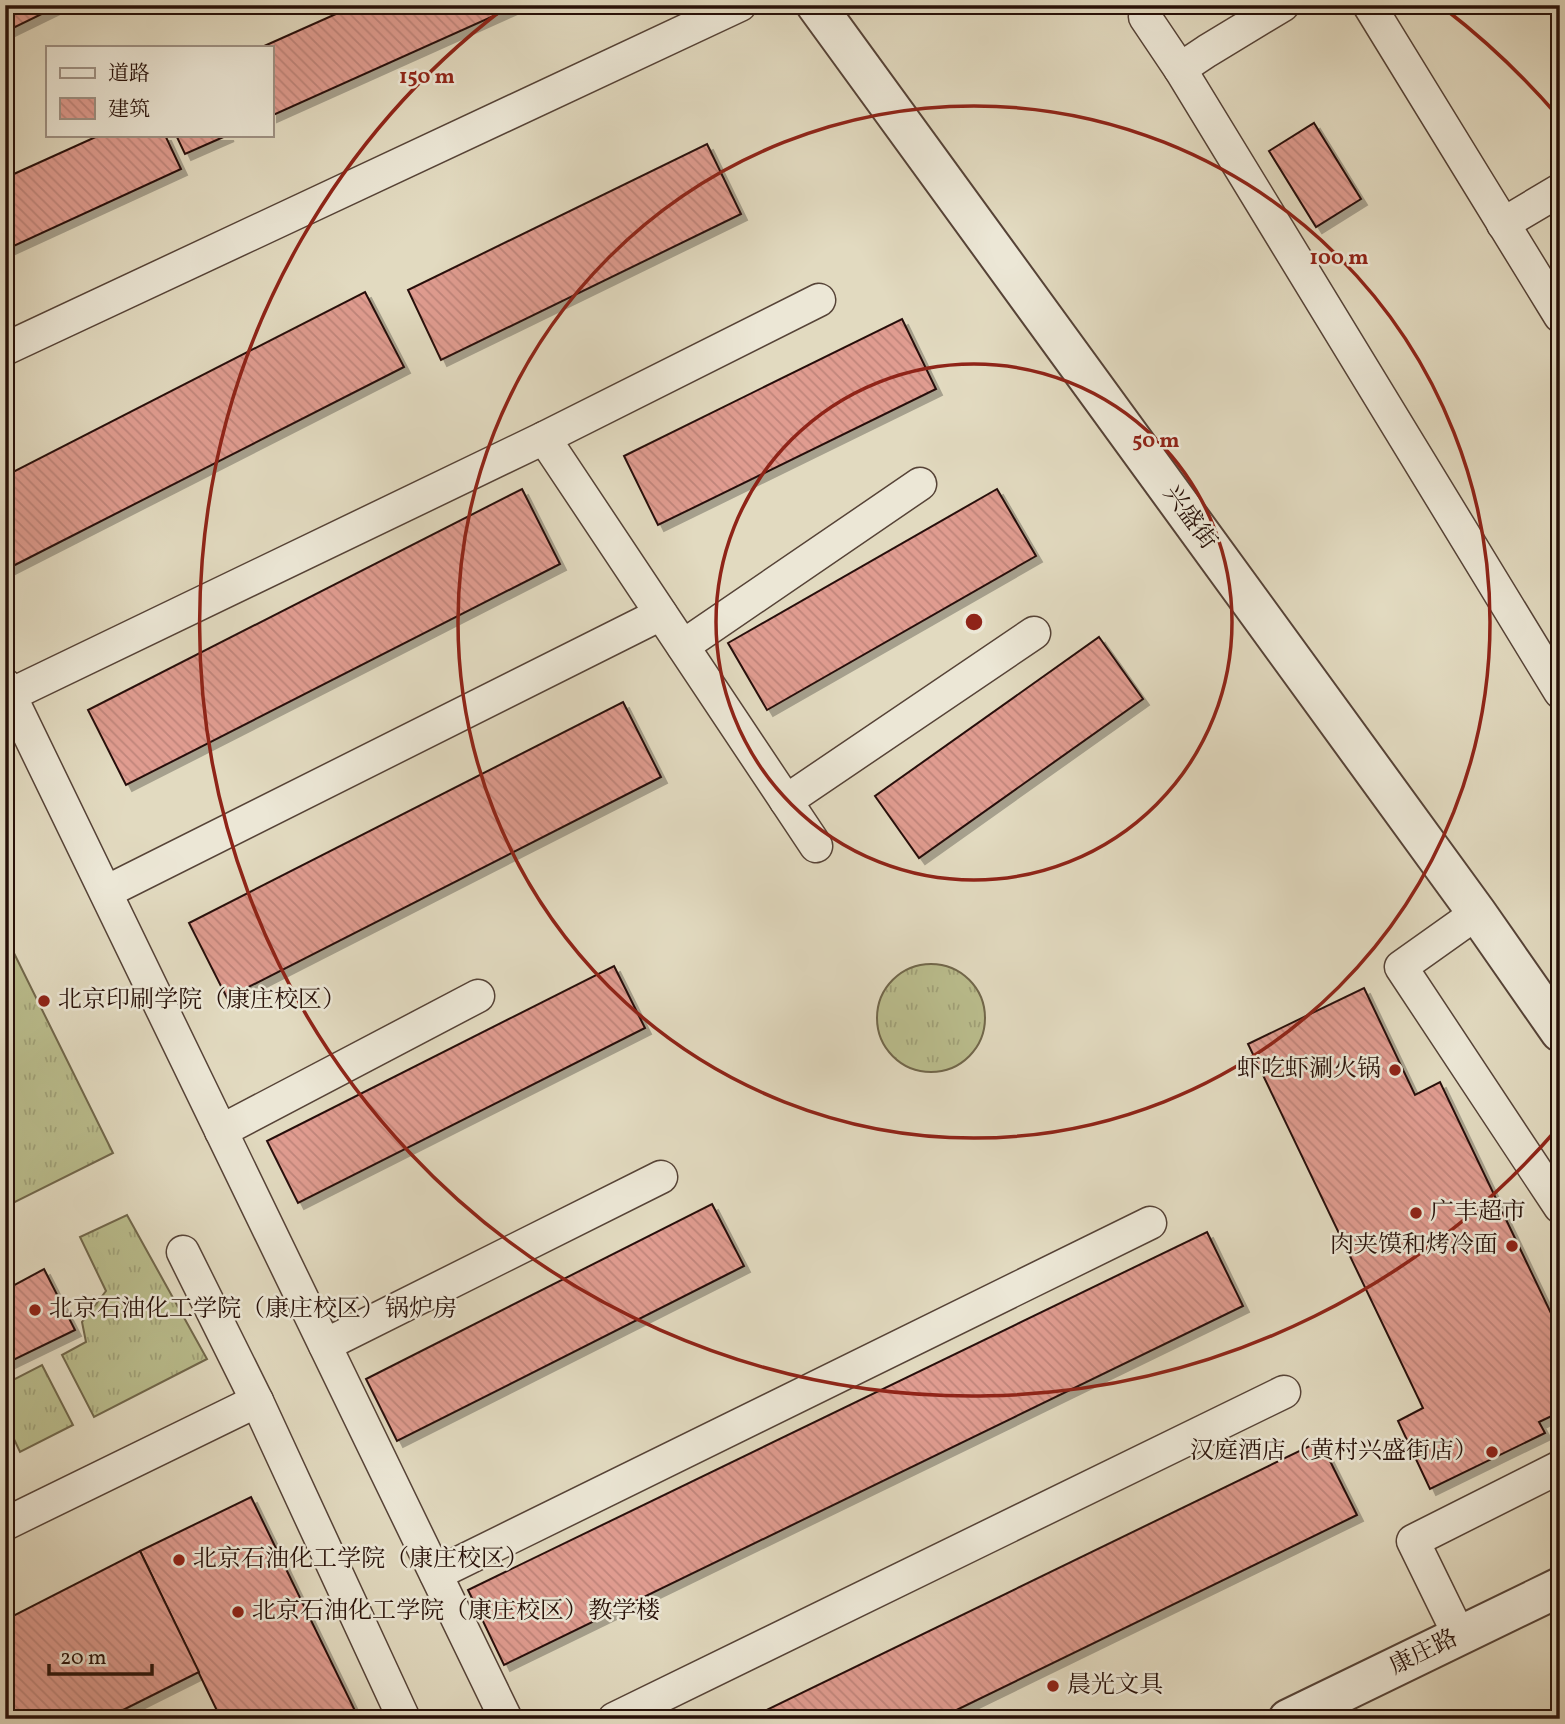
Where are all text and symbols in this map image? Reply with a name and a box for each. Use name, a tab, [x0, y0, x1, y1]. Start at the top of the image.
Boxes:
legend	[46, 46, 273, 136]
text: 道路	[108, 60, 150, 89]
text: 150 m	[399, 63, 455, 92]
text: 建筑	[108, 96, 150, 125]
text: 100 m	[1309, 244, 1369, 273]
text: 50 m	[1132, 427, 1180, 456]
street label: 兴盛街	[1154, 479, 1224, 557]
centre of rings	[962, 610, 986, 634]
place label: 北京印刷学院（康庄校区）	[58, 984, 346, 1018]
marker: 北京印刷学院（康庄校区）	[36, 993, 52, 1009]
place label: 虾吃虾涮火锅	[1237, 1053, 1381, 1087]
marker: 虾吃虾涮火锅	[1387, 1062, 1403, 1078]
place label: 广丰超市	[1430, 1196, 1526, 1230]
marker: 广丰超市	[1408, 1205, 1424, 1221]
place label: 肉夹馍和烤冷面	[1330, 1229, 1498, 1263]
marker: 肉夹馍和烤冷面	[1504, 1238, 1520, 1254]
place label: 北京石油化工学院（康庄校区）锅炉房	[49, 1293, 457, 1327]
marker: 北京石油化工学院（康庄校区）锅炉房	[27, 1302, 43, 1318]
place label: 汉庭酒店（黄村兴盛街店）	[1190, 1435, 1478, 1469]
marker: 汉庭酒店（黄村兴盛街店）	[1484, 1444, 1500, 1460]
place label: 北京石油化工学院（康庄校区）	[193, 1543, 529, 1577]
marker: 北京石油化工学院（康庄校区）	[171, 1552, 187, 1568]
place label: 北京石油化工学院（康庄校区）教学楼	[252, 1595, 660, 1629]
marker: 北京石油化工学院（康庄校区）教学楼	[230, 1604, 246, 1620]
street label: 康庄路	[1384, 1622, 1464, 1684]
scale bar	[49, 1633, 152, 1677]
text: 20 m	[60, 1644, 106, 1673]
place label: 晨光文具	[1067, 1669, 1163, 1703]
marker: 晨光文具	[1045, 1678, 1061, 1694]

